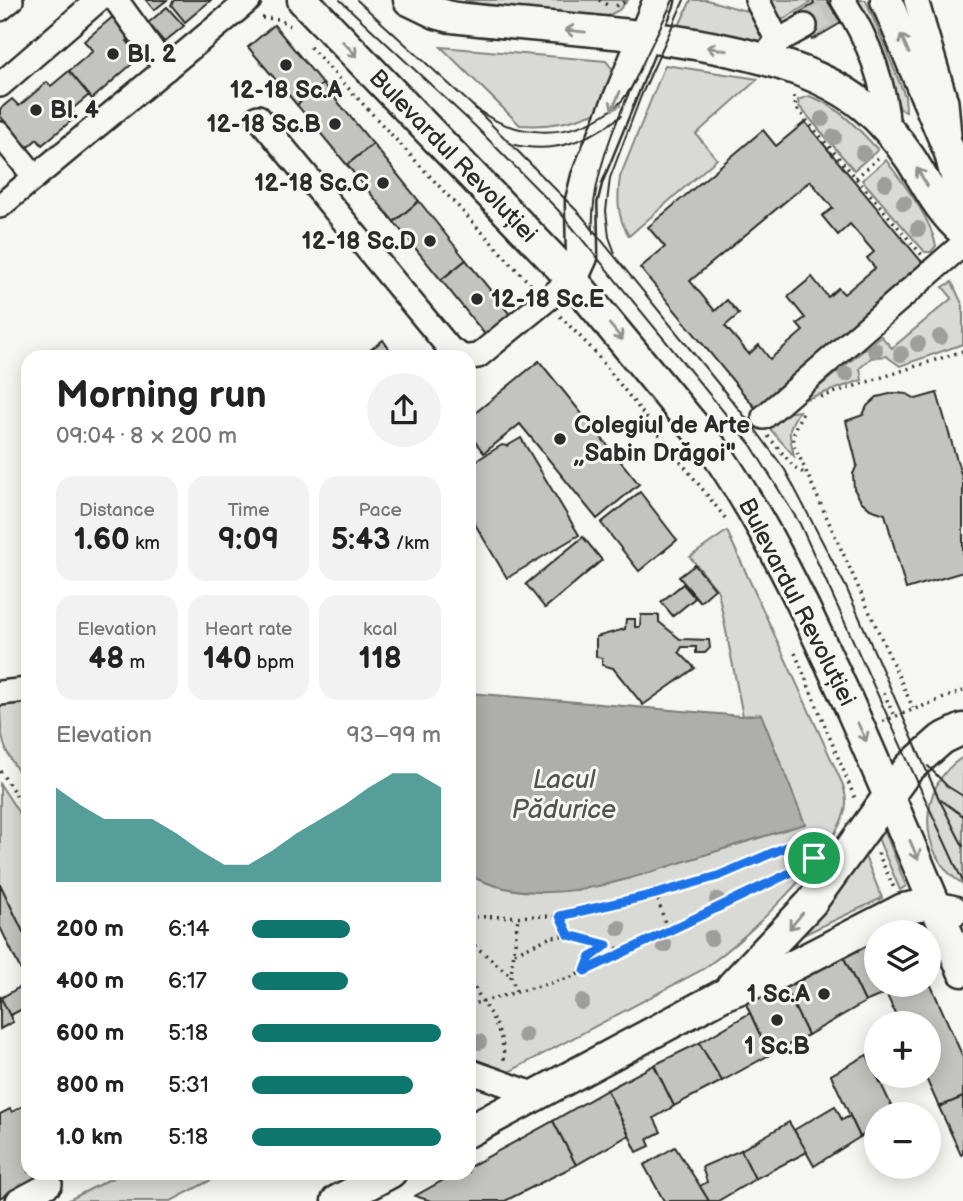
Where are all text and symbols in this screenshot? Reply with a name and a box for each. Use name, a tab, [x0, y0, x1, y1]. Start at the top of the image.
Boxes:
one-way arrow	[564, 24, 586, 37]
one-way arrow	[898, 34, 911, 56]
place label: Bl. 2	[127, 40, 177, 69]
one-way arrow	[342, 40, 359, 57]
one-way arrow	[706, 42, 728, 55]
marker: Bl. 2	[105, 46, 121, 62]
marker: 12-18 Sc.A	[278, 57, 294, 73]
street label: Bulevardul Revoluției	[363, 63, 543, 249]
place label: 12-18 Sc.A	[230, 76, 343, 105]
one-way arrow	[609, 90, 622, 111]
place label: Bl. 4	[50, 96, 99, 125]
marker: Bl. 4	[28, 102, 44, 118]
place label: 12-18 Sc.B	[206, 110, 321, 139]
marker: 12-18 Sc.B	[327, 116, 343, 132]
one-way arrow	[914, 168, 928, 188]
place label: 12-18 Sc.C	[254, 169, 369, 198]
marker: 12-18 Sc.C	[375, 175, 391, 191]
place label: 12-18 Sc.D	[302, 227, 416, 256]
marker: 12-18 Sc.D	[422, 233, 438, 249]
place label: 12-18 Sc.E	[491, 285, 604, 314]
marker: 12-18 Sc.E	[469, 291, 485, 307]
one-way arrow	[608, 322, 624, 340]
text: Morning run	[56, 373, 267, 418]
button: share	[367, 373, 441, 447]
place label: Colegiul de Arte ,,Sabin Drăgoi"	[573, 411, 750, 468]
text: 09:04 · 8 × 200 m	[56, 422, 237, 450]
marker: Colegiul de Arte ,,Sabin Drăgoi"	[552, 431, 568, 447]
street label: Bulevardul Revoluției	[732, 493, 862, 711]
text: Distance	[79, 499, 155, 522]
text: Time	[227, 499, 270, 522]
text: Pace	[358, 499, 402, 522]
text: 1.60	[74, 522, 130, 558]
text: 9:09	[218, 522, 279, 558]
text: 5:43	[331, 522, 391, 558]
text: km	[130, 532, 160, 555]
text: /km	[391, 532, 429, 555]
text: Elevation	[77, 618, 156, 641]
text: Heart rate	[205, 618, 292, 641]
text: kcal	[363, 618, 397, 641]
text: 48	[89, 641, 124, 677]
text: 140	[203, 641, 252, 677]
text: 118	[359, 641, 402, 677]
text: m	[124, 651, 145, 674]
text: bpm	[252, 651, 294, 674]
text: Elevation	[56, 721, 152, 749]
text: 93–99 m	[347, 721, 441, 749]
one-way arrow	[855, 721, 869, 742]
water label: Lacul Pădurice	[512, 765, 616, 826]
pin	[784, 828, 844, 888]
icon: arrive	[795, 839, 833, 877]
one-way arrow	[908, 839, 921, 860]
one-way arrow	[788, 911, 804, 929]
text: 200 m	[56, 915, 124, 943]
text: 6:14	[168, 915, 210, 943]
map controls	[864, 920, 941, 1179]
button: layers	[864, 920, 941, 997]
text: 400 m	[56, 967, 124, 995]
text: 6:17	[168, 967, 207, 995]
place label: 1 Sc.A	[746, 980, 810, 1009]
marker: 1 Sc.A	[816, 986, 832, 1002]
button: +	[864, 1011, 941, 1088]
marker: 1 Sc.B	[769, 1012, 785, 1028]
text: 600 m	[56, 1019, 124, 1047]
text: 5:18	[168, 1019, 208, 1047]
place label: 1 Sc.B	[744, 1032, 810, 1061]
text: 800 m	[56, 1071, 124, 1099]
text: 5:31	[168, 1071, 209, 1099]
button: −	[864, 1102, 941, 1179]
text: 1.0 km	[56, 1123, 123, 1151]
text: 5:18	[168, 1123, 208, 1151]

